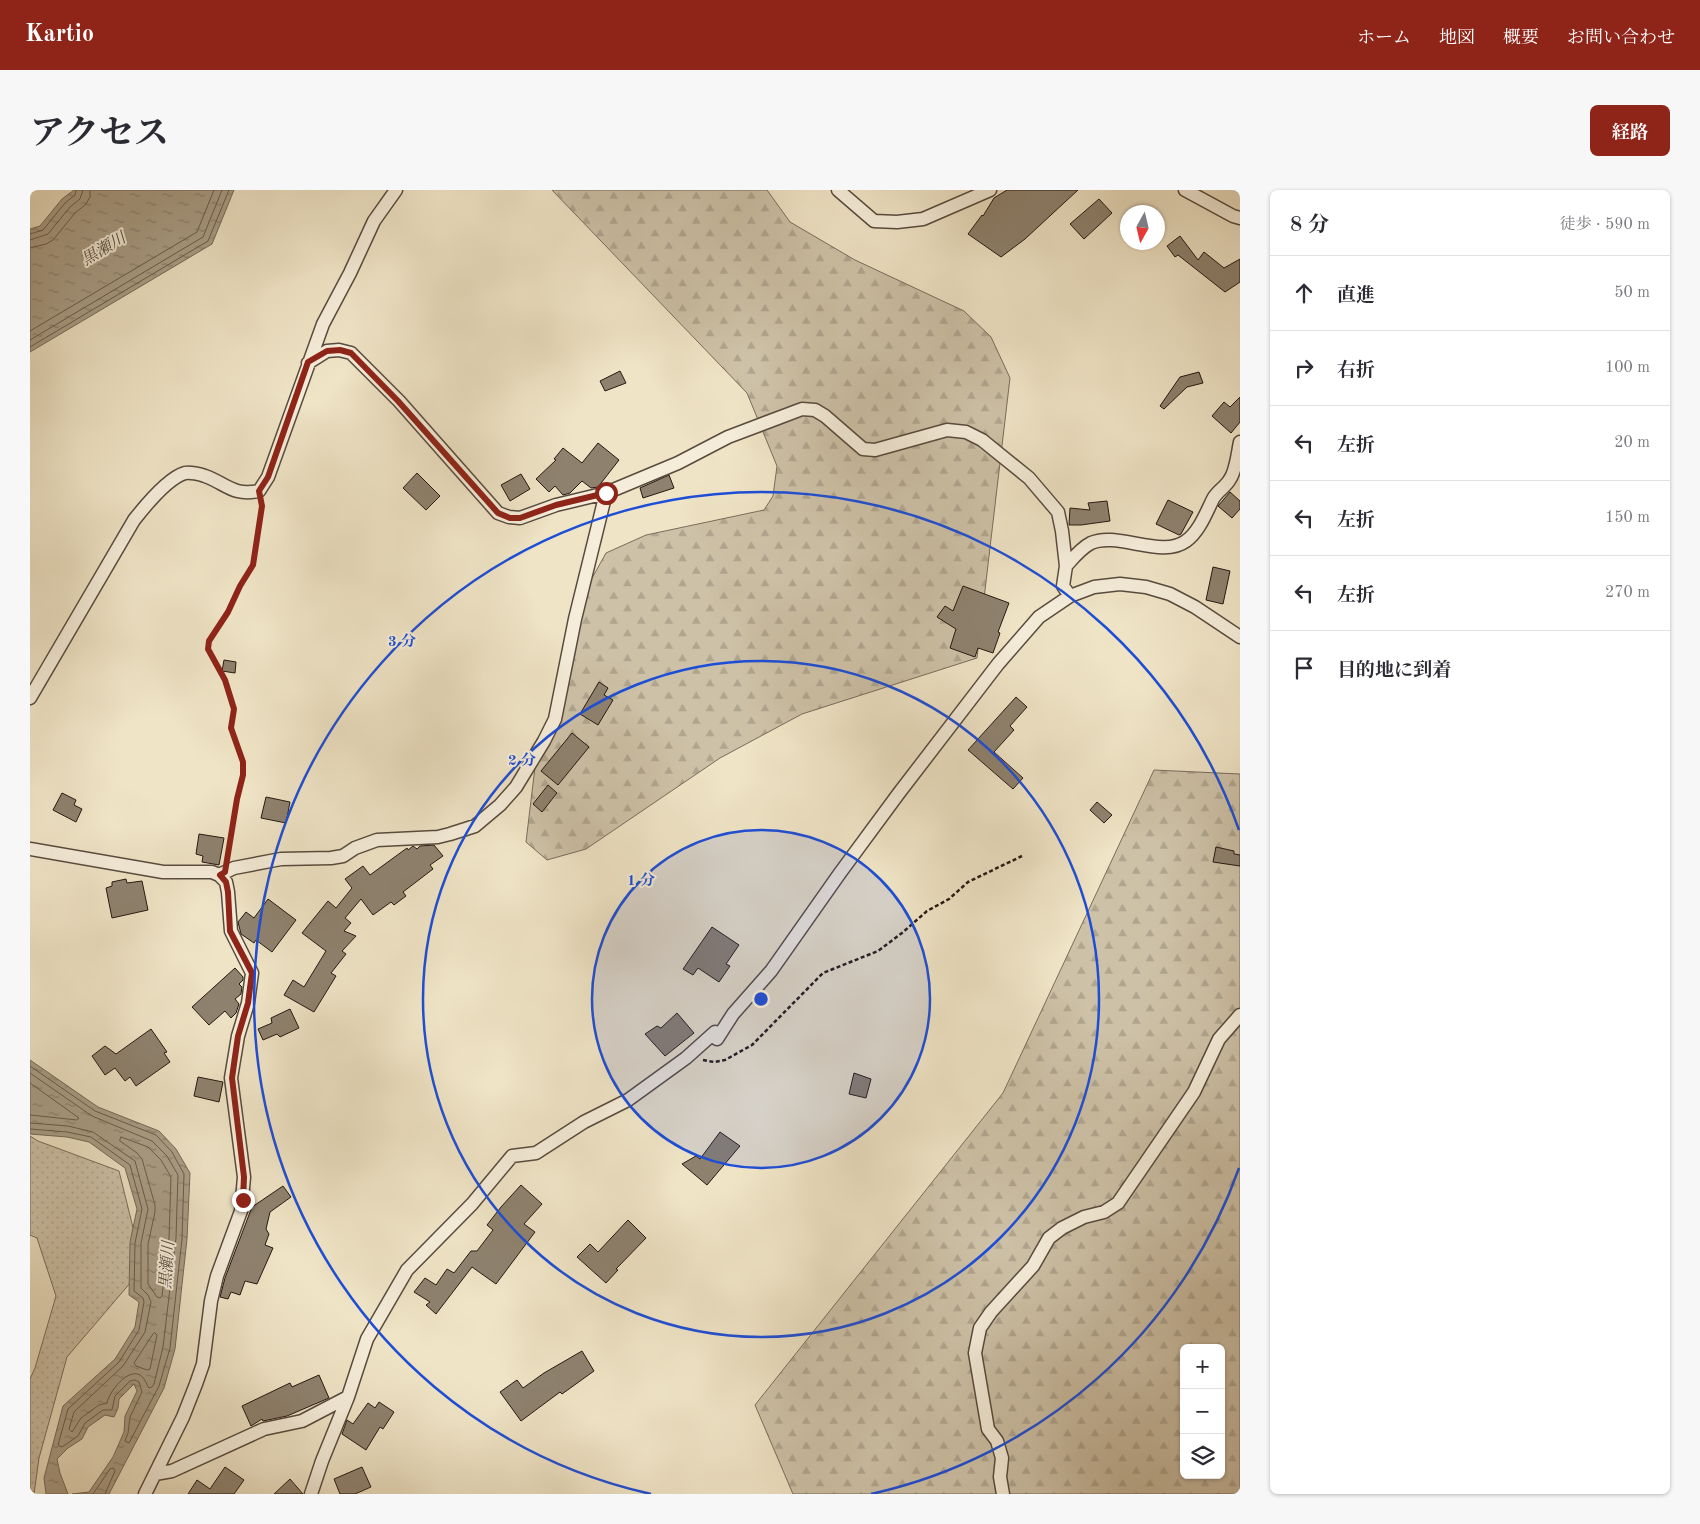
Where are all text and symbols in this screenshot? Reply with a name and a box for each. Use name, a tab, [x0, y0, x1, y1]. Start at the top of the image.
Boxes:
text: Kartio	[25, 23, 94, 47]
text: ホーム	[1357, 29, 1411, 47]
text: 地図	[1439, 29, 1475, 47]
text: 概要	[1503, 29, 1539, 47]
text: お問い合わせ	[1567, 29, 1675, 47]
button: 経路	[1590, 105, 1670, 156]
text: アクセス	[30, 117, 169, 152]
north arrow	[1120, 205, 1165, 250]
text: 8 分	[1290, 215, 1329, 236]
text: 徒歩 · 590 m	[1560, 217, 1650, 233]
water label: 黒瀬川	[78, 228, 130, 269]
icon: ahead	[1290, 279, 1318, 307]
text: 50 m	[1614, 285, 1650, 301]
text: 直進	[1337, 287, 1375, 306]
icon: right	[1290, 354, 1318, 382]
text: 100 m	[1605, 360, 1650, 376]
text: 右折	[1337, 362, 1375, 381]
icon: left	[1290, 429, 1318, 457]
text: 20 m	[1614, 435, 1650, 451]
text: 左折	[1337, 437, 1375, 456]
route start	[595, 482, 618, 505]
icon: left	[1290, 504, 1318, 532]
text: 150 m	[1605, 510, 1650, 526]
text: 左折	[1337, 512, 1375, 531]
icon: left	[1290, 579, 1318, 607]
text: 270 m	[1605, 585, 1650, 601]
text: 左折	[1337, 587, 1375, 606]
text: 3 分	[388, 633, 416, 650]
icon: arrive	[1290, 654, 1318, 682]
text: 目的地に到着	[1337, 662, 1451, 681]
text: 2 分	[508, 752, 536, 769]
text: 1 分	[627, 872, 655, 889]
centre of rings	[752, 990, 770, 1008]
route end	[232, 1189, 255, 1212]
water label: 黒瀬川	[156, 1239, 178, 1290]
map controls	[1180, 1344, 1225, 1479]
button: +	[1180, 1344, 1225, 1389]
button: −	[1180, 1389, 1225, 1434]
button: layers	[1180, 1434, 1225, 1479]

